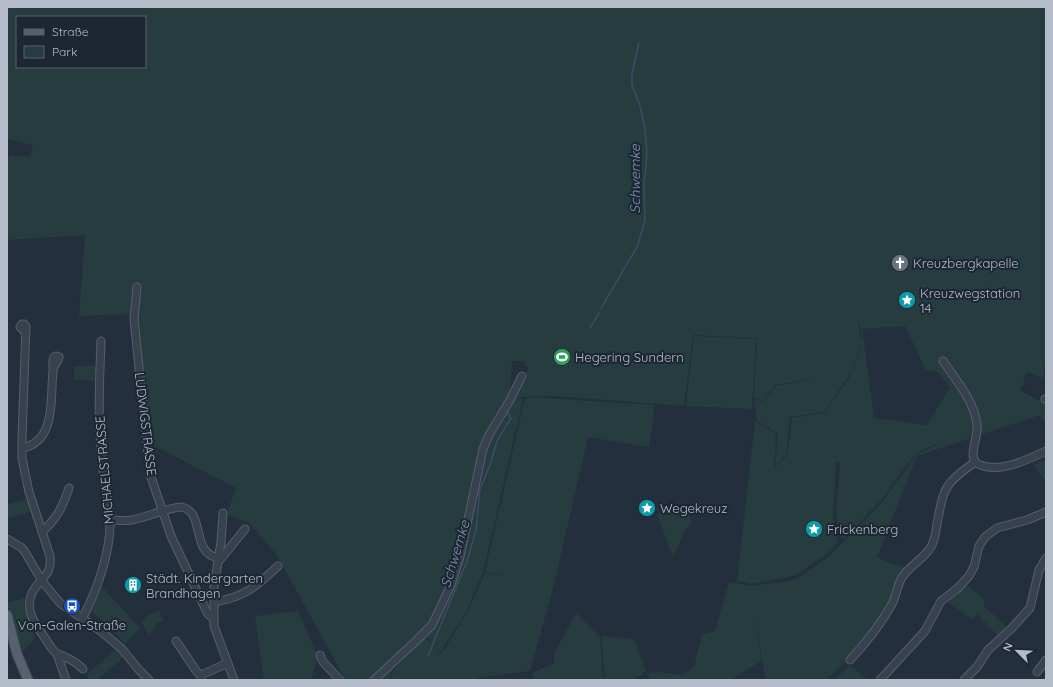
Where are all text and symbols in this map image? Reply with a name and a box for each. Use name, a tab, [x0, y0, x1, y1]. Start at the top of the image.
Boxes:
legend	[16, 16, 146, 68]
text: Straße	[52, 24, 89, 39]
text: Park	[52, 44, 77, 59]
water label: Schwemke	[626, 143, 644, 214]
church icon: Kreuzbergkapelle	[890, 253, 910, 273]
place label: Kreuzbergkapelle	[913, 255, 1019, 271]
place label: Kreuzwegstation 14	[920, 285, 1020, 316]
place icon: Kreuzwegstation 14	[897, 290, 917, 310]
sports icon: Hegering Sundern	[552, 347, 572, 367]
place label: Hegering Sundern	[575, 349, 684, 365]
street label: LUDWIGSTRASSE	[132, 371, 160, 477]
street label: MICHAELSTRASSE	[91, 415, 117, 525]
place icon: Wegekreuz	[637, 498, 657, 518]
place label: Wegekreuz	[660, 500, 727, 516]
water label: Schwemke	[436, 517, 474, 590]
place icon: Frickenberg	[804, 519, 824, 539]
place label: Frickenberg	[827, 521, 898, 537]
place label: Städt. Kindergarten Brandhagen	[146, 570, 263, 601]
building icon: Städt. Kindergarten Brandhagen	[123, 575, 143, 595]
bus stop icon: Von-Galen-Straße	[62, 596, 82, 616]
place label: Von-Galen-Straße	[18, 617, 126, 633]
north arrow	[997, 631, 1037, 671]
text: N	[1000, 640, 1016, 653]

